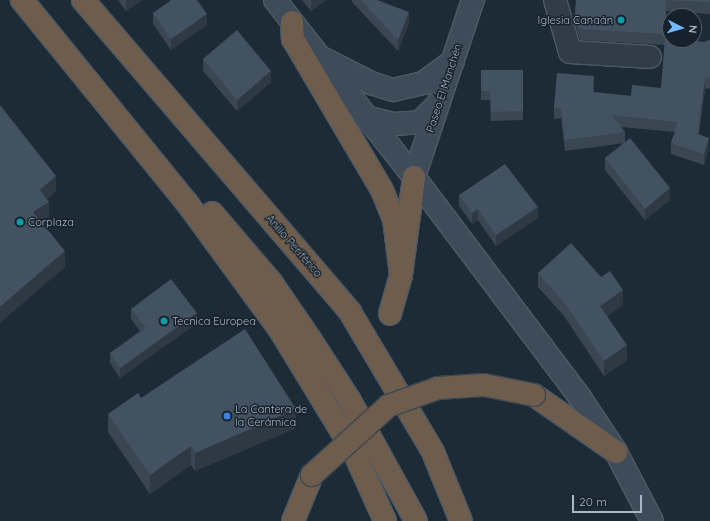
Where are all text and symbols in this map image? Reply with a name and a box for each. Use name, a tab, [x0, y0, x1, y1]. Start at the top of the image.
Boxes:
north arrow	[662, 8, 702, 48]
place label: Iglesia Canaán	[538, 13, 613, 27]
marker: Iglesia Canaán	[616, 15, 626, 25]
text: N	[686, 24, 700, 34]
street label: Paseo El Manchén	[423, 42, 465, 134]
street label: Anillo Periférico	[263, 212, 325, 280]
place label: Corplaza	[28, 215, 74, 229]
marker: Corplaza	[15, 217, 25, 227]
place label: Tecnica Europea	[172, 314, 256, 328]
marker: Tecnica Europea	[159, 316, 169, 326]
place label: La Cantera de la Cerámica	[235, 403, 307, 429]
marker: La Cantera de la Cerámica	[222, 411, 232, 421]
scale bar	[574, 487, 644, 513]
text: 20 m	[579, 494, 607, 509]

